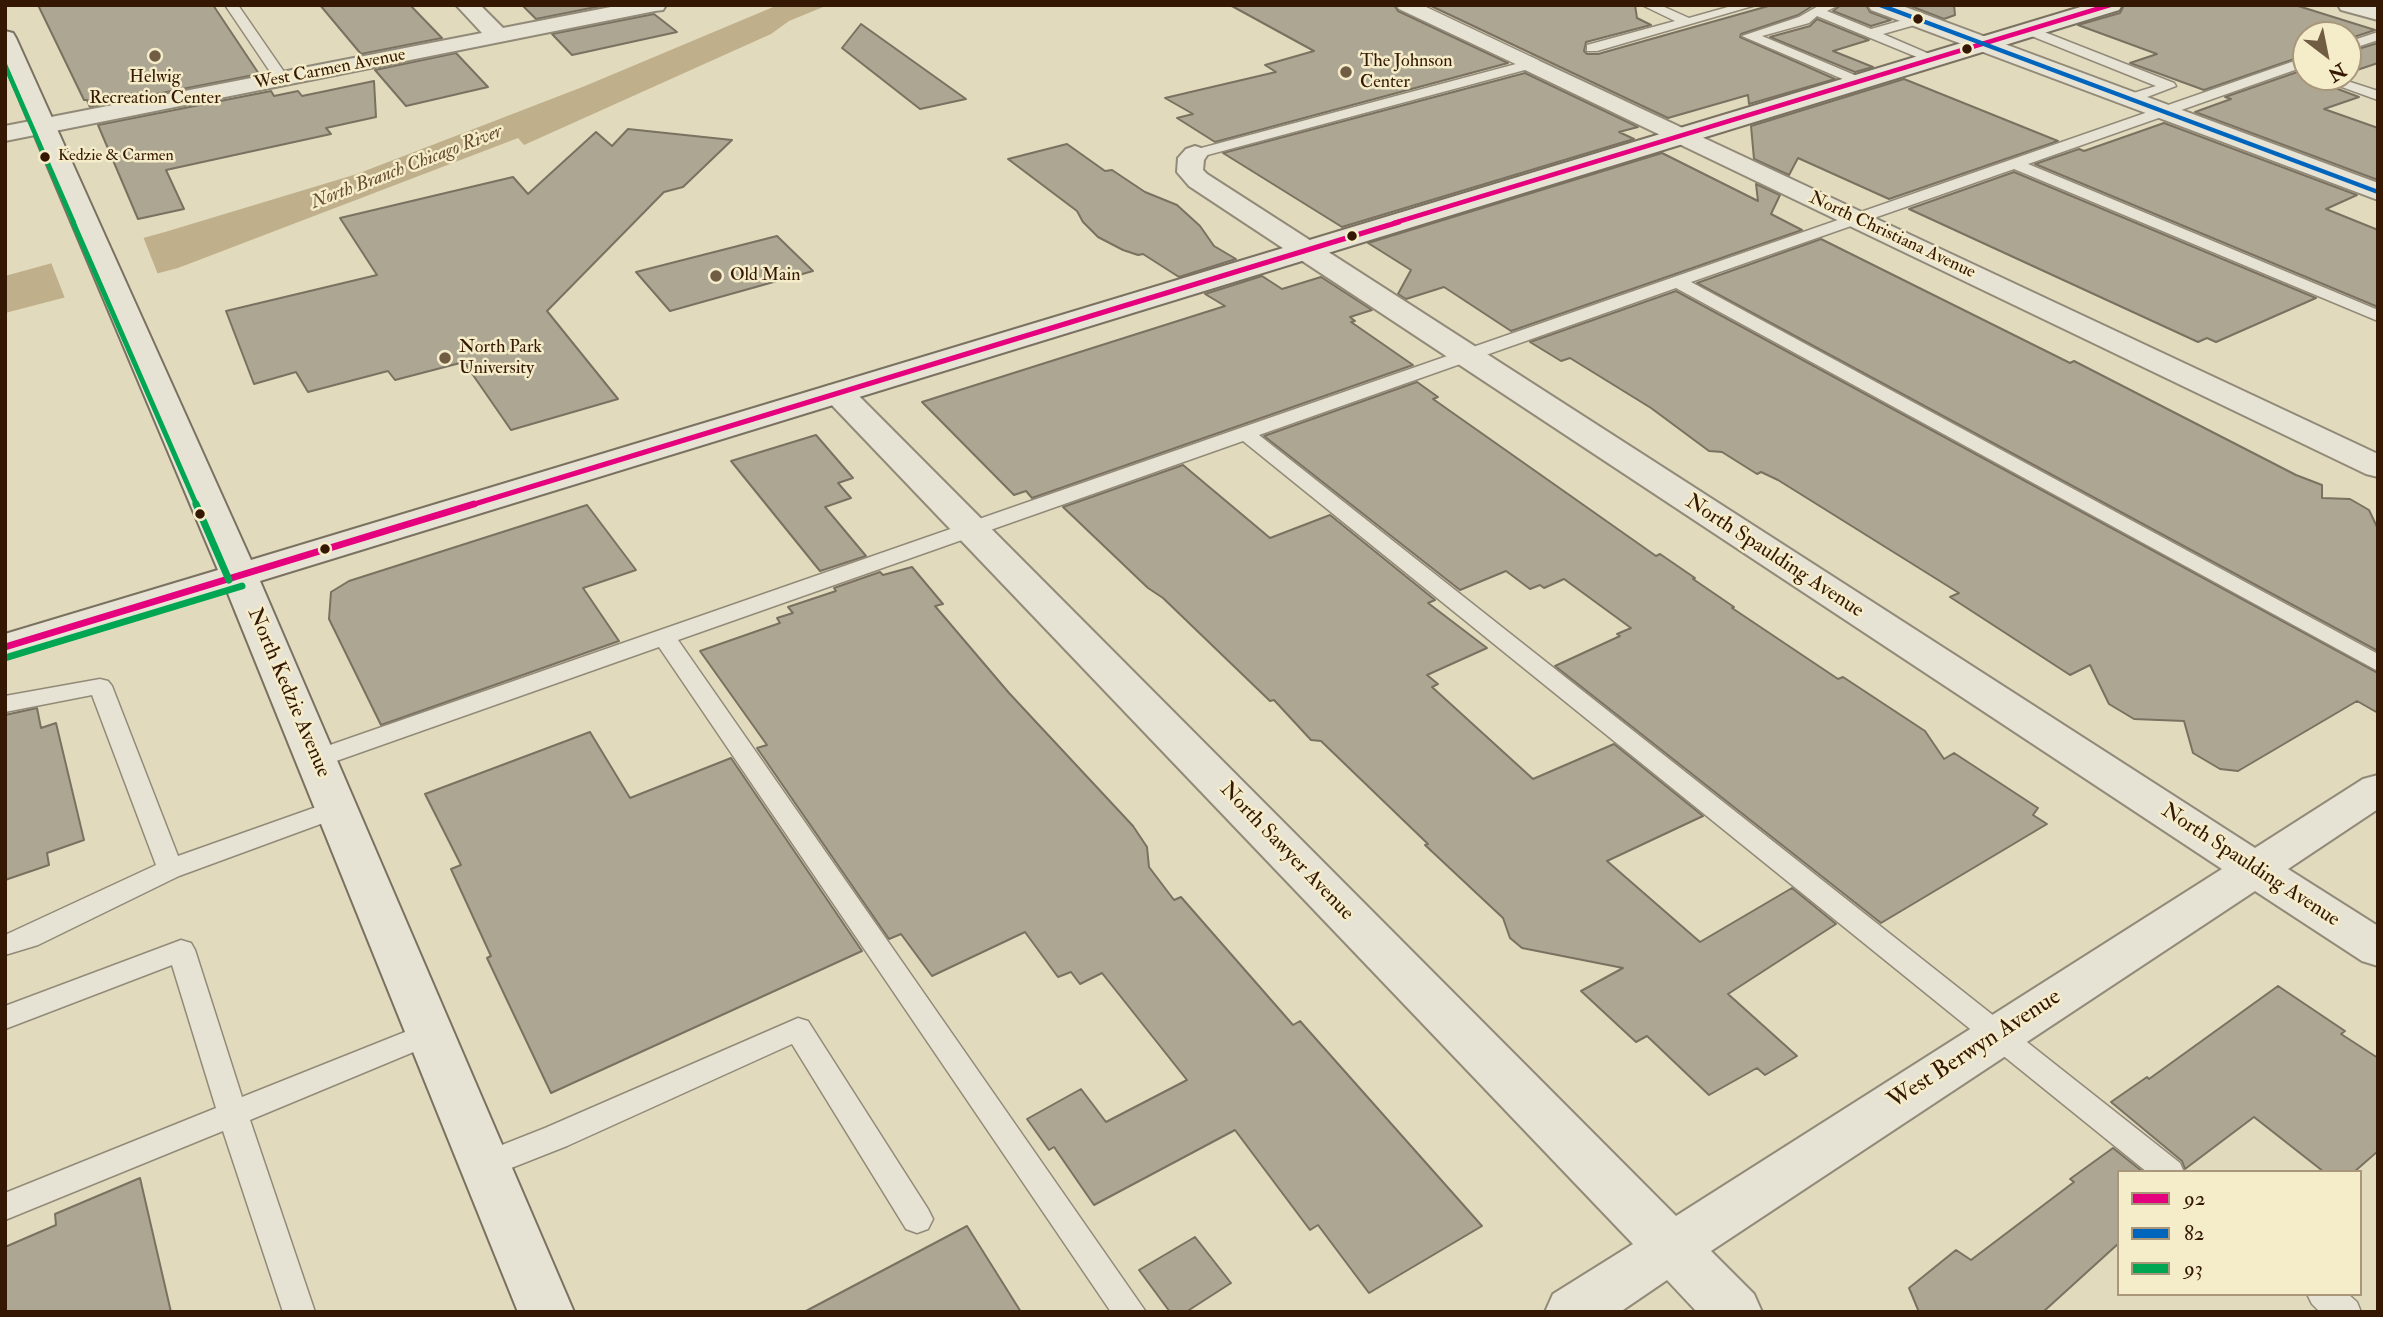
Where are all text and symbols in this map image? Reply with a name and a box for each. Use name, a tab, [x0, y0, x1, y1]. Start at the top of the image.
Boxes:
unlabelled marker	[1911, 12, 1925, 26]
north arrow	[2292, 21, 2362, 91]
unlabelled marker	[1960, 42, 1974, 56]
street label: West Carmen Avenue	[252, 45, 408, 95]
marker: Helwig Recreation Center	[147, 48, 163, 64]
place label: The Johnson Center	[1360, 51, 1452, 94]
text: N	[2324, 57, 2351, 87]
marker: The Johnson Center	[1338, 64, 1354, 80]
place label: Helwig Recreation Center	[89, 67, 221, 110]
water label: North Branch Chicago River	[308, 121, 506, 215]
place label: Kedzie & Carmen	[58, 147, 174, 167]
marker: Kedzie & Carmen	[38, 150, 52, 164]
street label: North Christiana Avenue	[1805, 188, 1979, 284]
unlabelled marker	[1345, 229, 1359, 243]
place label: Old Main	[730, 265, 801, 287]
marker: Old Main	[708, 268, 724, 284]
place label: North Park University	[459, 337, 542, 380]
marker: North Park University	[437, 350, 453, 366]
street label: North Spaulding Avenue	[1680, 490, 1868, 624]
unlabelled marker	[193, 507, 207, 521]
unlabelled marker	[318, 542, 332, 556]
street label: North Kedzie Avenue	[241, 604, 335, 782]
street label: North Sawyer Avenue	[1214, 778, 1358, 926]
street label: North Spaulding Avenue	[2156, 799, 2344, 933]
street label: West Berwyn Avenue	[1883, 983, 2067, 1117]
legend	[2117, 1170, 2362, 1296]
text: 92	[2184, 1185, 2205, 1212]
text: 82	[2184, 1220, 2205, 1247]
text: 93	[2184, 1255, 2203, 1282]

